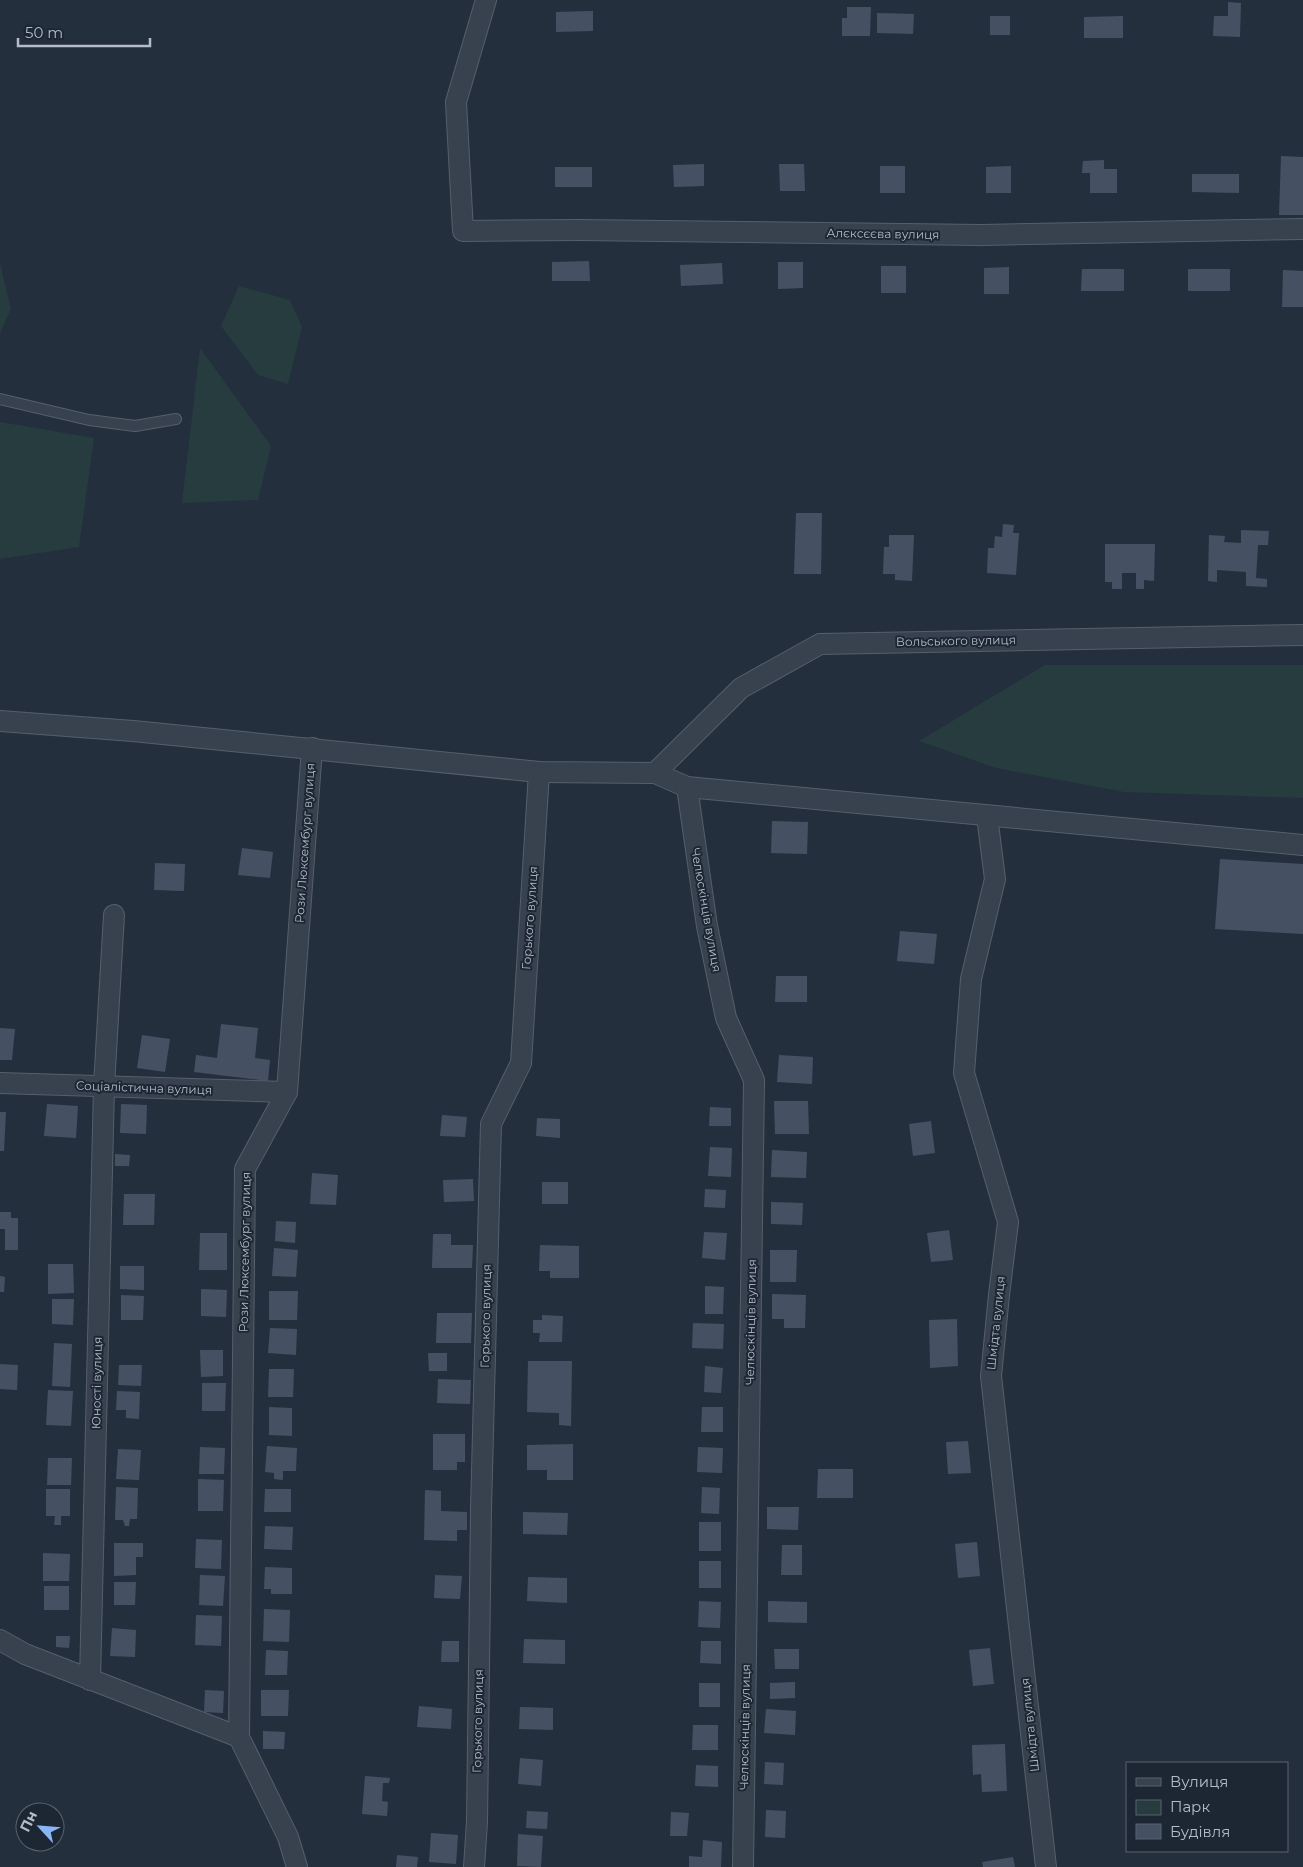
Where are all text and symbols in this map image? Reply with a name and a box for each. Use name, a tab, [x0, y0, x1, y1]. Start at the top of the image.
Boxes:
scale bar	[18, 15, 150, 47]
text: 50 m	[25, 23, 63, 42]
street label: Алєксєєва вулиця	[826, 225, 940, 242]
street label: Вольського вулиця	[896, 632, 1016, 649]
street label: Рози Люксембург вулиця	[291, 762, 318, 924]
street label: Челюскінців вулиця	[688, 847, 725, 973]
street label: Горького вулиця	[518, 866, 541, 970]
street label: Соціалістична вулиця	[76, 1078, 212, 1097]
street label: Рози Люксембург вулиця	[236, 1172, 253, 1332]
street label: Челюскінців вулиця	[742, 1259, 759, 1385]
street label: Горького вулиця	[477, 1264, 494, 1368]
street label: Шмідта вулиця	[983, 1275, 1008, 1371]
street label: Юності вулиця	[88, 1337, 105, 1429]
street label: Челюскінців вулиця	[736, 1664, 753, 1790]
street label: Горького вулиця	[469, 1669, 486, 1773]
street label: Шмідта вулиця	[1017, 1677, 1042, 1773]
legend	[1126, 1762, 1288, 1852]
text: Вулиця	[1170, 1772, 1228, 1791]
text: Парк	[1170, 1797, 1210, 1816]
north arrow	[15, 1802, 65, 1852]
text: Пн	[16, 1808, 41, 1835]
text: Будівля	[1170, 1822, 1230, 1841]

